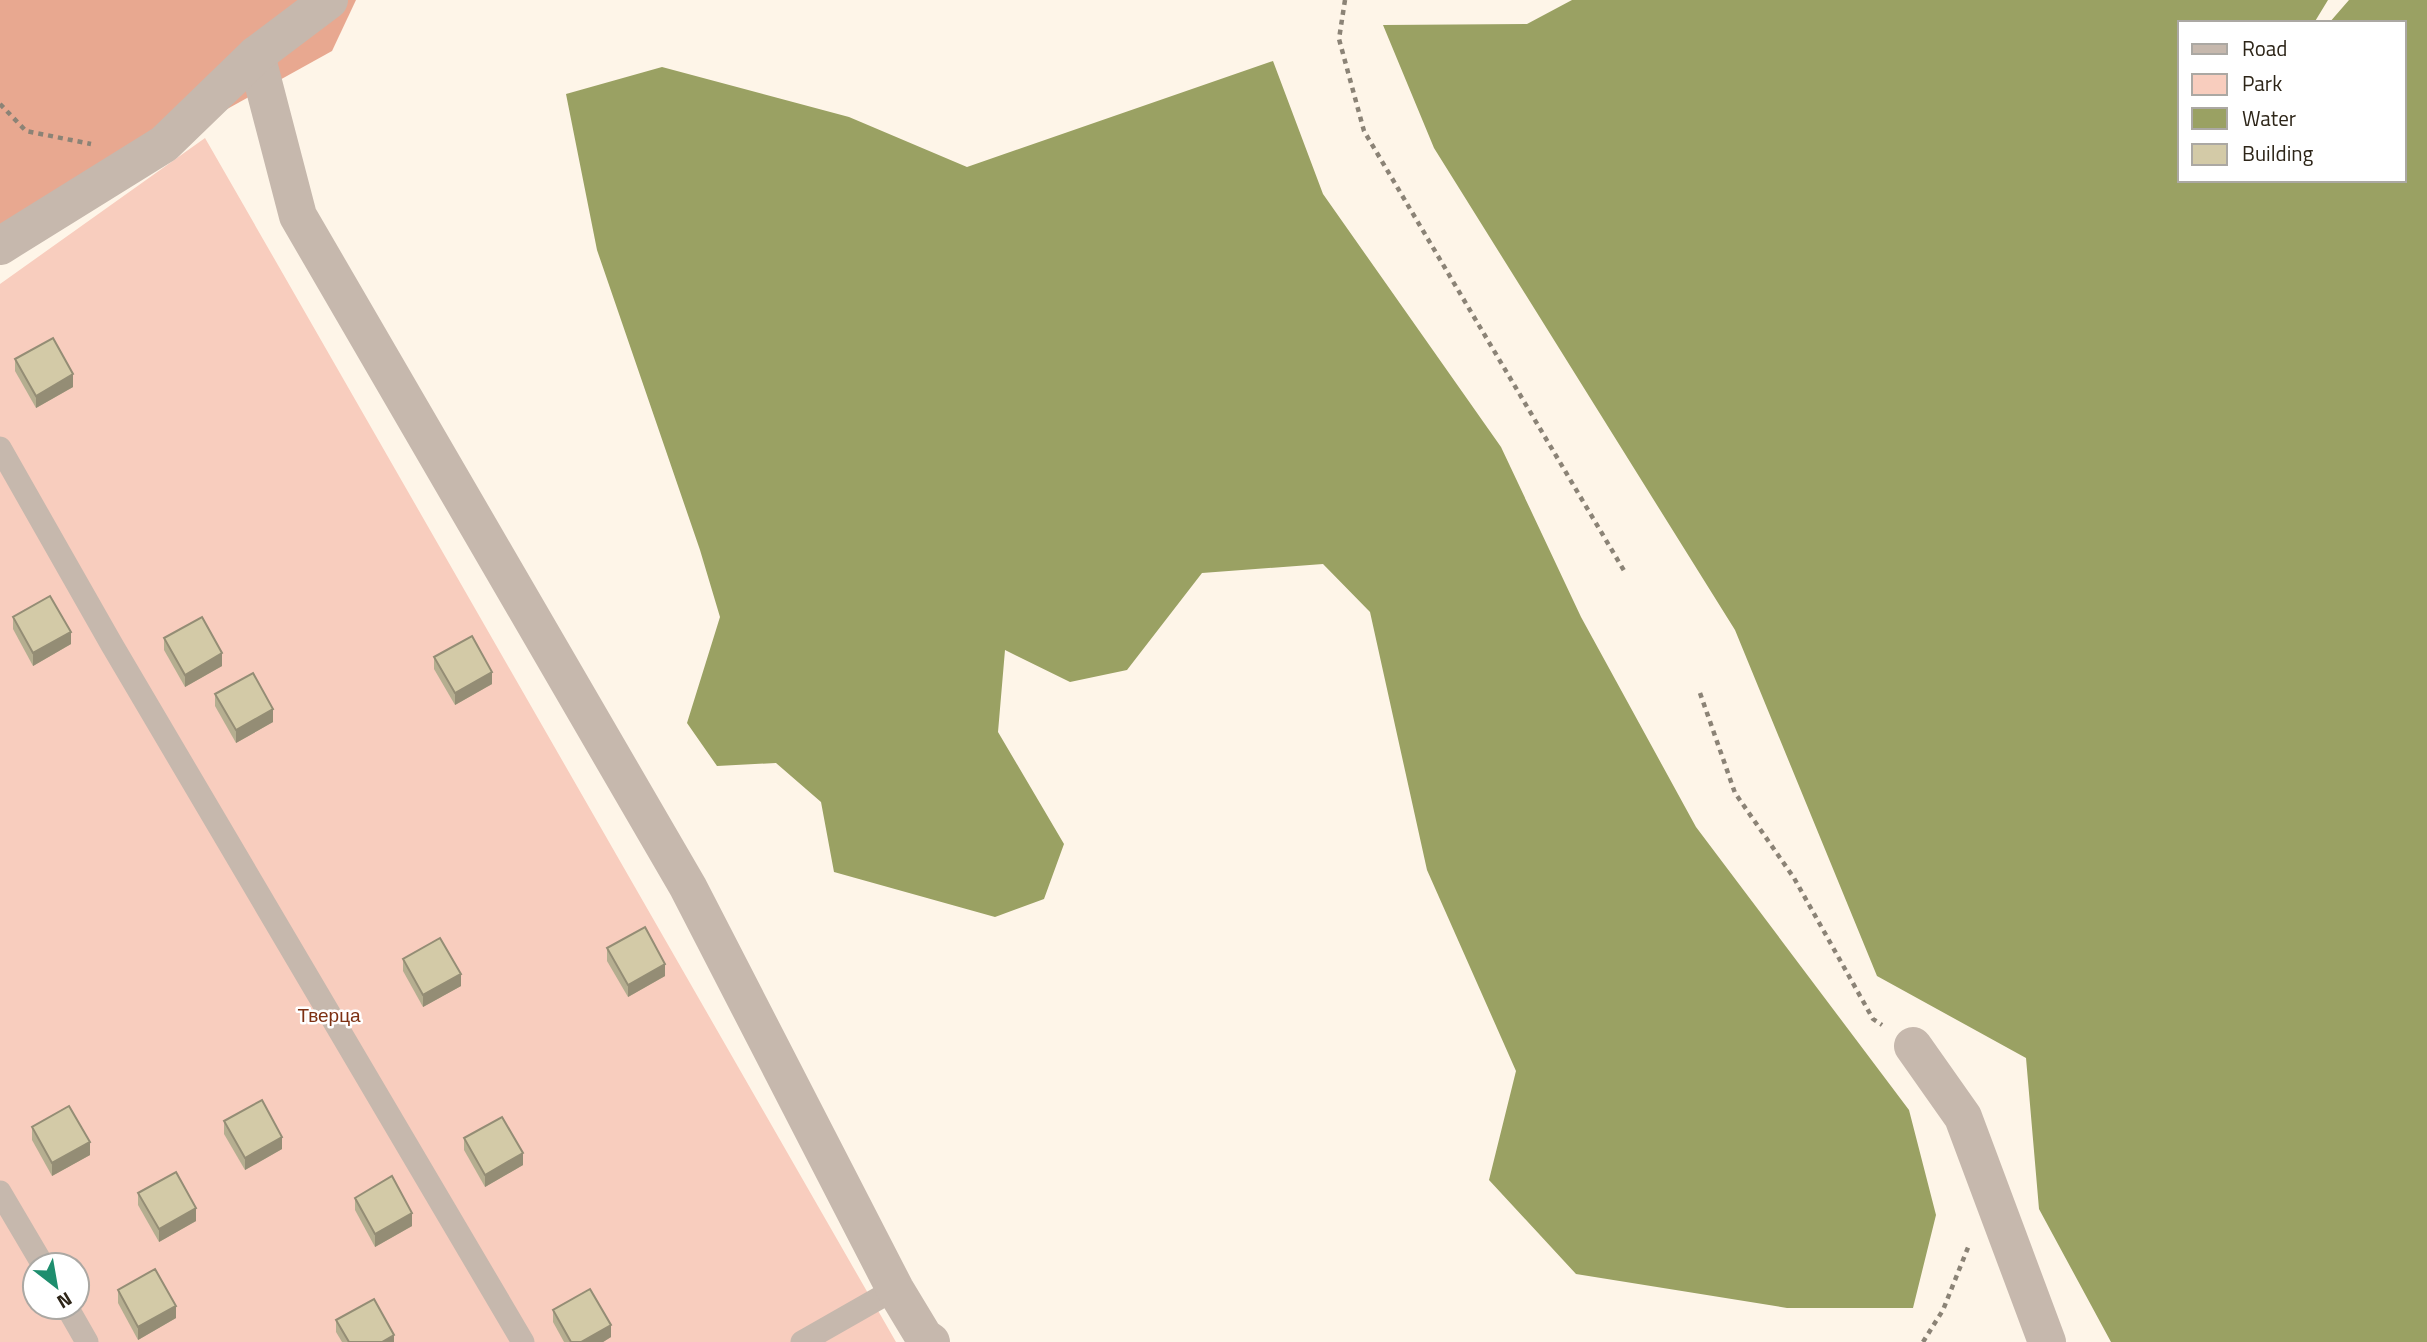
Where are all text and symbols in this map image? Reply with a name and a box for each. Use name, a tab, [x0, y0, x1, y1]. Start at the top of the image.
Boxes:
legend	[2178, 21, 2406, 182]
text: Road	[2242, 32, 2287, 64]
text: Park	[2242, 67, 2282, 99]
text: Water	[2242, 102, 2296, 134]
text: Building	[2242, 137, 2314, 169]
park label: Тверца	[297, 1000, 361, 1029]
north arrow	[21, 1251, 91, 1321]
text: N	[52, 1285, 78, 1317]

